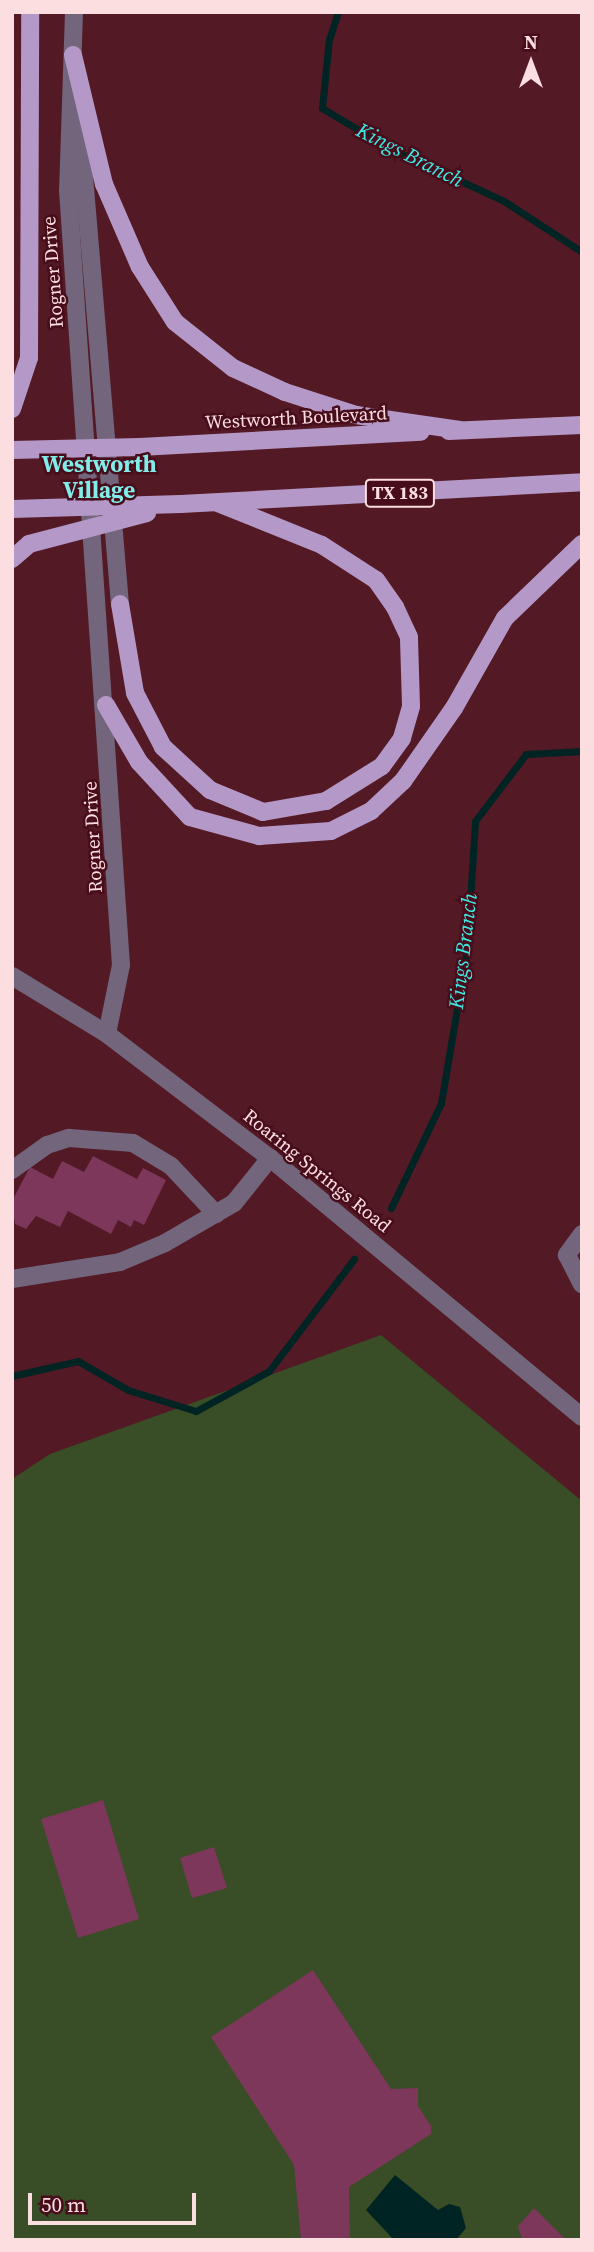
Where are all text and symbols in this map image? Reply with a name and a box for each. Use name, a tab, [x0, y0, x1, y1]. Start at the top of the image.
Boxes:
north arrow	[496, 28, 566, 98]
text: N	[524, 29, 538, 55]
water label: Kings Branch	[352, 117, 468, 193]
street label: Rogner Drive	[38, 215, 68, 329]
street label: Westworth Boulevard	[204, 402, 388, 434]
district label: Westworth Village	[41, 450, 157, 504]
road number: TX 183	[363, 478, 437, 508]
street label: Rogner Drive	[79, 781, 107, 893]
water label: Kings Branch	[443, 892, 483, 1010]
street label: Roaring Springs Road	[239, 1105, 395, 1237]
scale bar	[32, 2178, 200, 2222]
text: 50 m	[41, 2190, 86, 2219]

